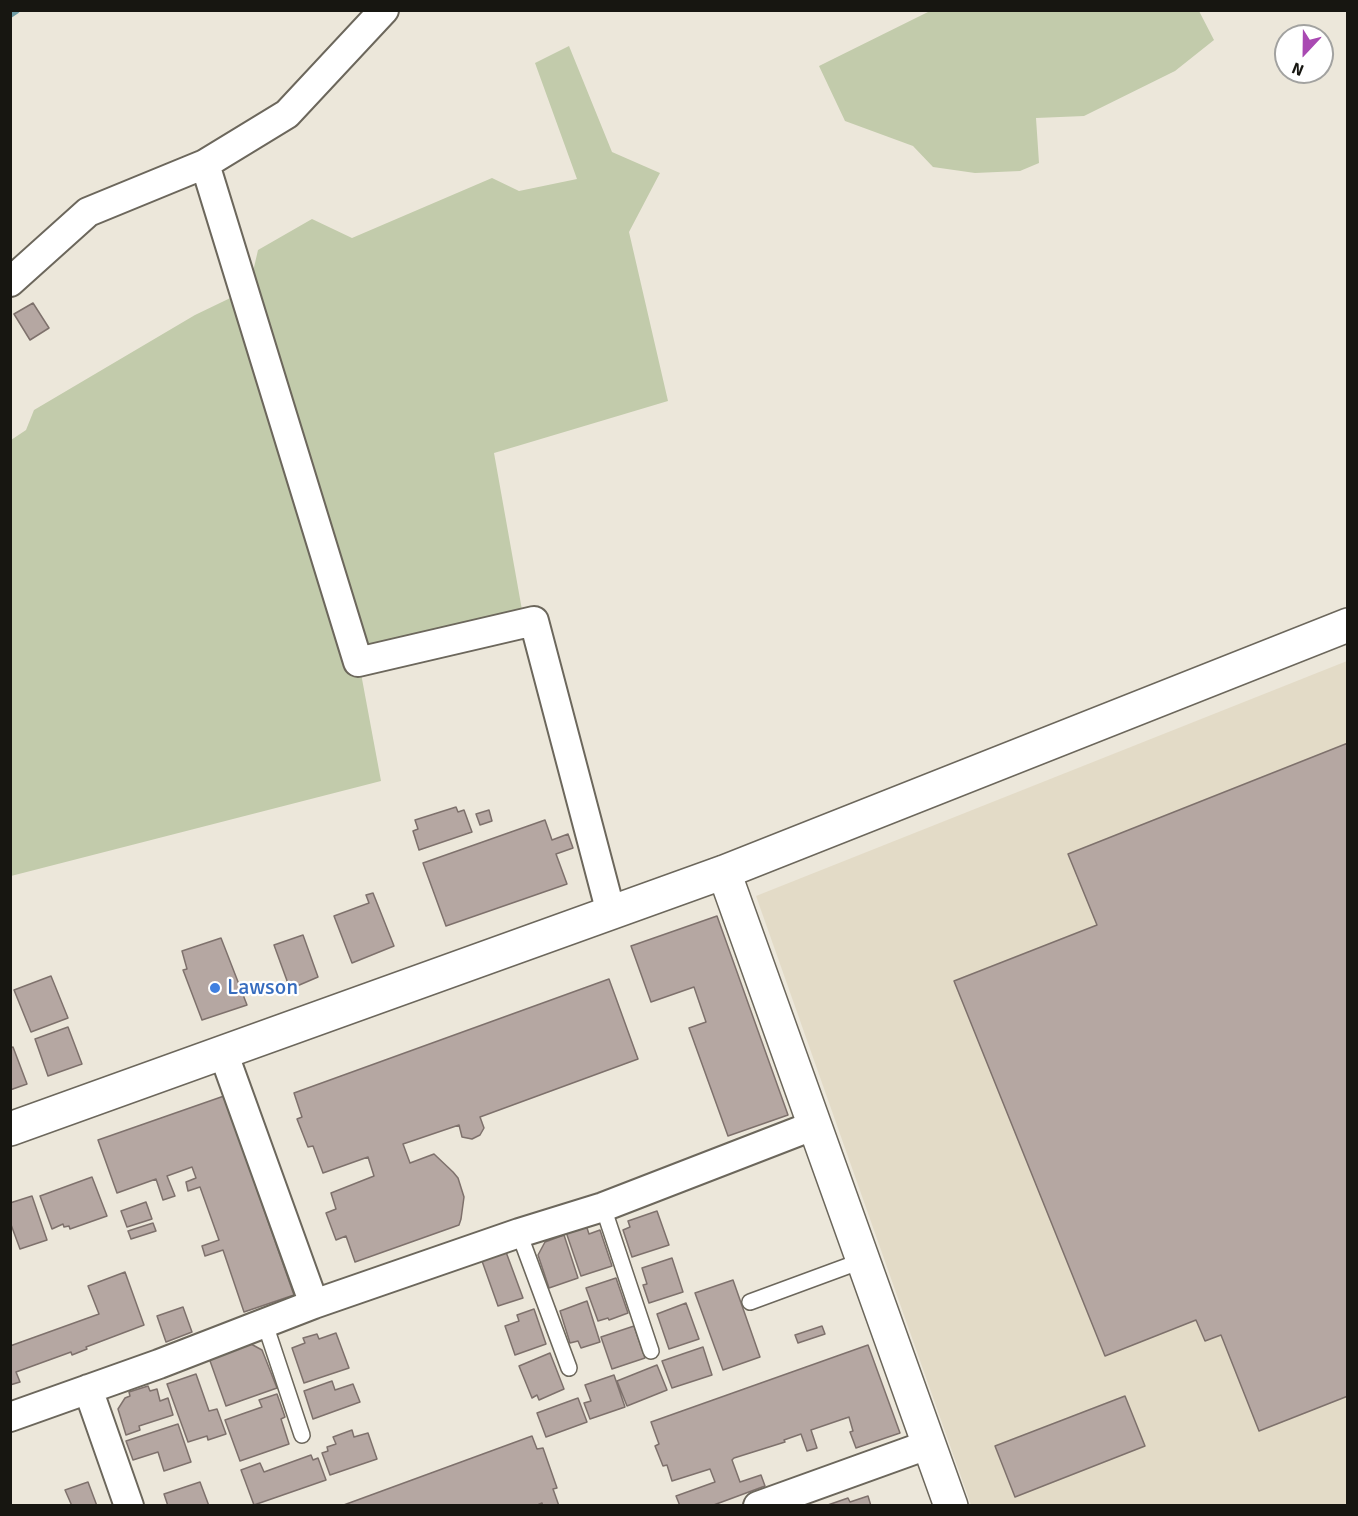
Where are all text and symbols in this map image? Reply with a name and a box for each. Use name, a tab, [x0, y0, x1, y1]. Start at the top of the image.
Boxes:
north arrow	[1274, 24, 1334, 84]
text: N	[1289, 57, 1307, 80]
place label: Lawson	[227, 975, 298, 1001]
marker: Lawson	[208, 981, 222, 995]

